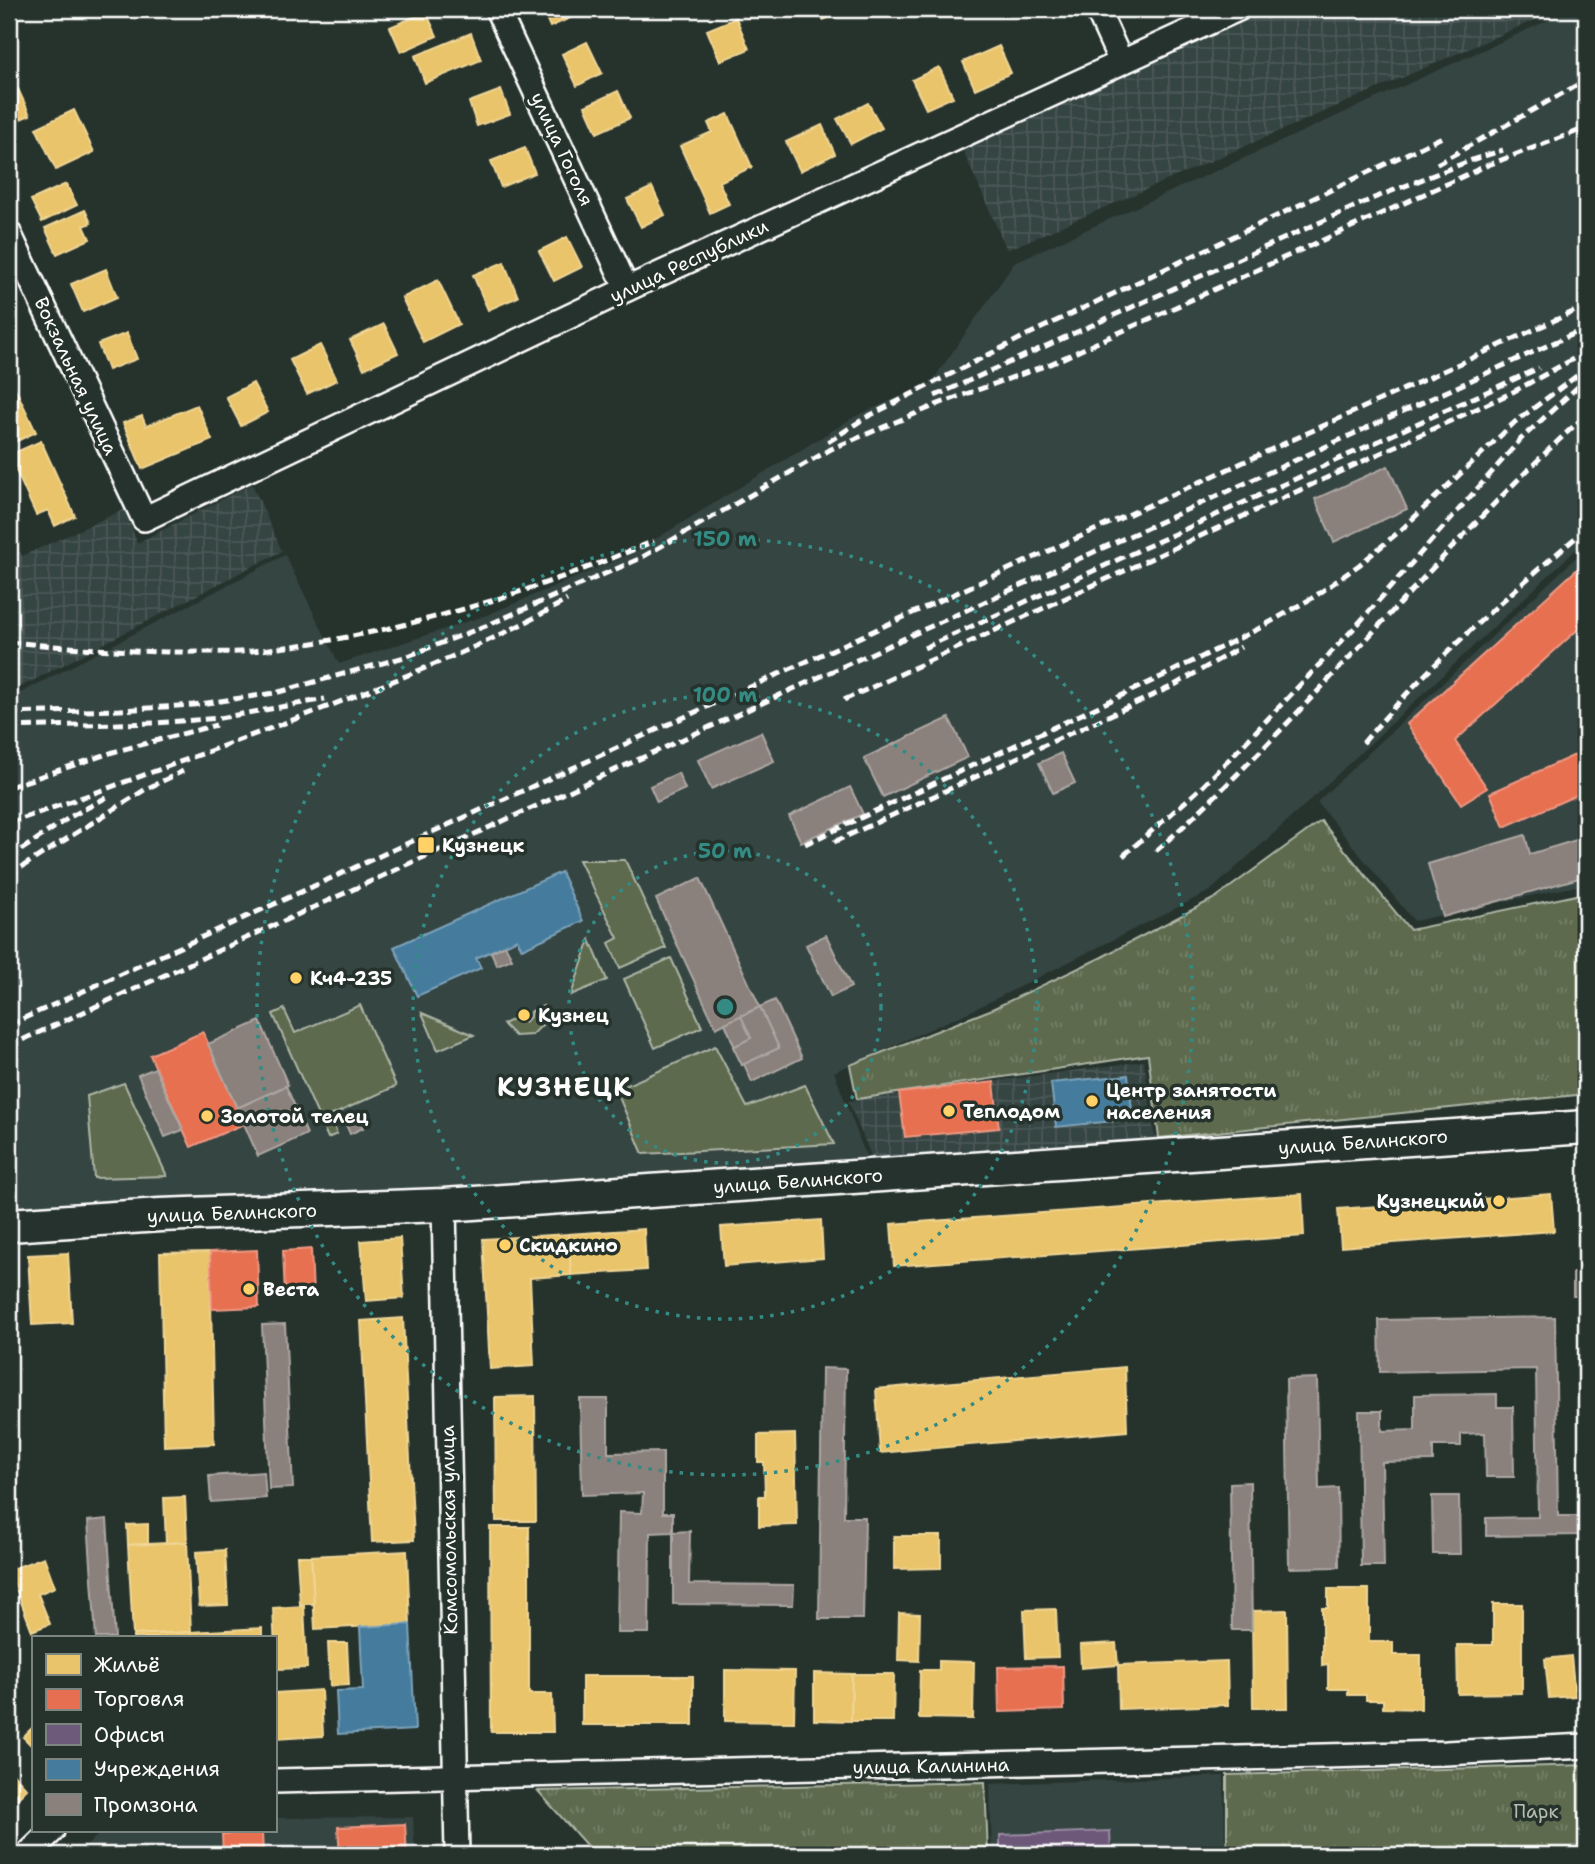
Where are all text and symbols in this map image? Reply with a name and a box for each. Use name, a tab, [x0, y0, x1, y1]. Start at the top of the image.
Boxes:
street label: улица Гоголя	[525, 88, 599, 210]
street label: улица Республики	[606, 213, 772, 309]
street label: Вокзальная улица	[28, 293, 124, 459]
text: 150 m	[693, 525, 757, 553]
text: 100 m	[693, 681, 757, 709]
place label: Кузнецк	[442, 833, 525, 858]
marker: Кузнецк	[416, 835, 436, 855]
text: 50 m	[698, 837, 752, 865]
place label: Кч4-235	[310, 966, 392, 991]
marker: Кч4-235	[288, 970, 304, 986]
centre of rings	[713, 995, 737, 1019]
place label: Кузнец	[538, 1003, 609, 1028]
marker: Кузнец	[516, 1007, 532, 1023]
district label: КУЗНЕЦК	[497, 1069, 633, 1104]
place label: Центр занятости населения	[1106, 1078, 1276, 1125]
marker: Центр занятости населения	[1084, 1093, 1100, 1109]
place label: Теплодом	[963, 1099, 1060, 1124]
marker: Теплодом	[941, 1103, 957, 1119]
place label: Золотой телец	[221, 1104, 369, 1129]
marker: Золотой телец	[199, 1108, 215, 1124]
street label: улица Белинского	[1277, 1124, 1449, 1160]
street label: улица Белинского	[712, 1163, 884, 1199]
place label: Кузнецкий	[1376, 1189, 1485, 1214]
marker: Кузнецкий	[1491, 1193, 1507, 1209]
street label: улица Белинского	[147, 1198, 317, 1228]
place label: Скидкино	[519, 1233, 618, 1258]
marker: Скидкино	[497, 1237, 513, 1253]
place label: Веста	[263, 1277, 319, 1302]
marker: Веста	[241, 1281, 257, 1297]
street label: Комсомольская улица	[435, 1425, 463, 1635]
legend	[32, 1636, 276, 1832]
text: Жильё	[94, 1651, 160, 1679]
text: Торговля	[94, 1685, 184, 1713]
text: Офисы	[94, 1721, 165, 1749]
street label: улица Калинина	[852, 1752, 1010, 1780]
text: Учреждения	[94, 1755, 220, 1783]
text: Промзона	[94, 1791, 197, 1819]
park label: Парк	[1513, 1799, 1559, 1824]

